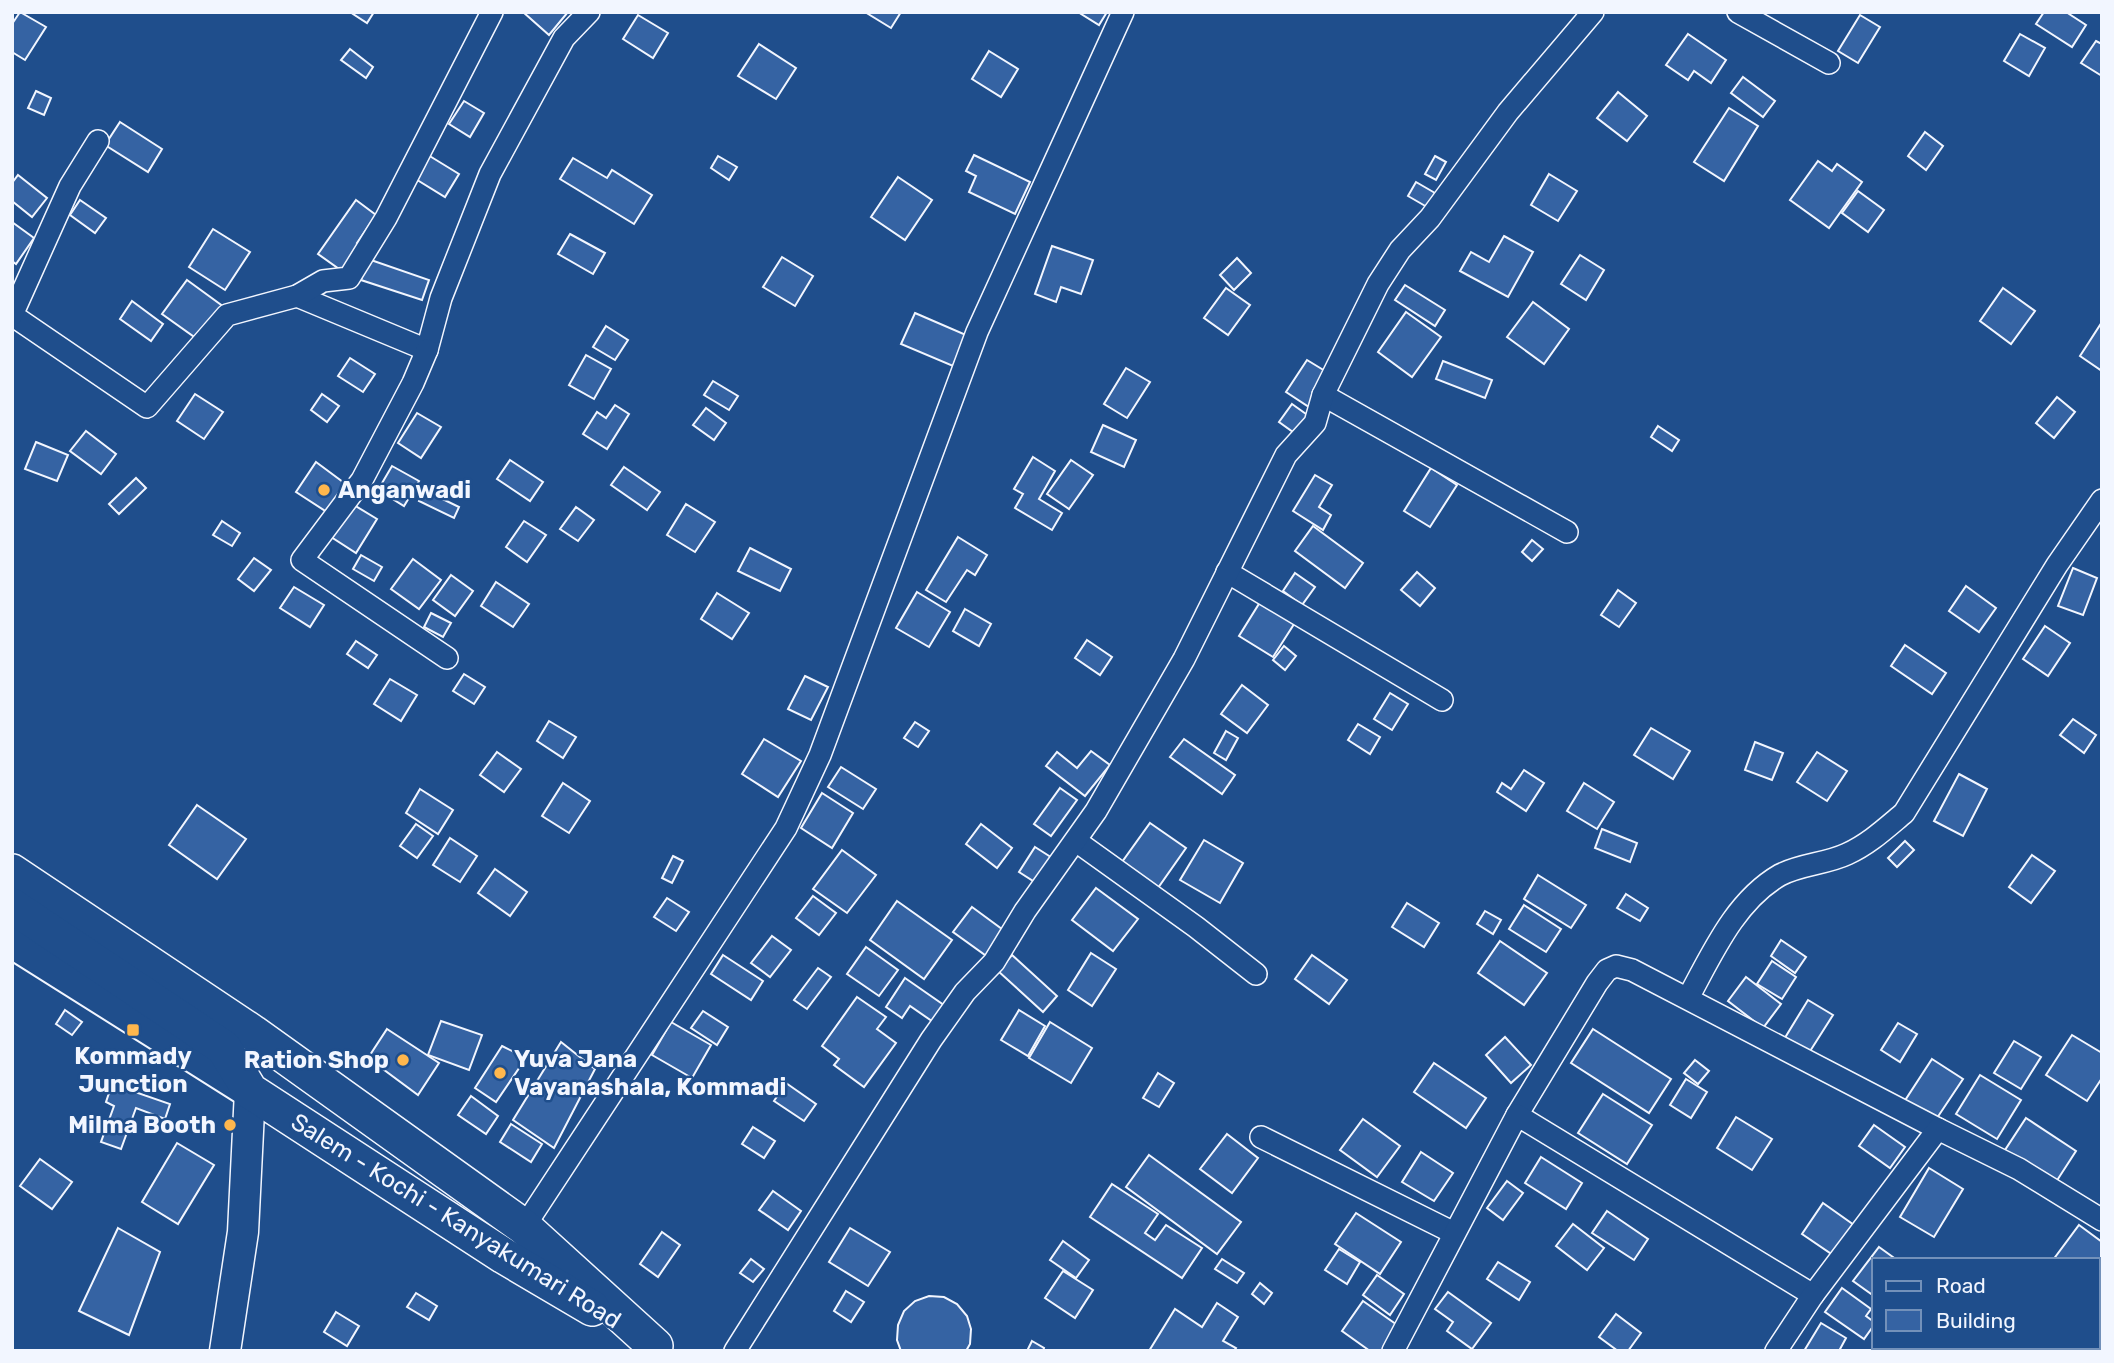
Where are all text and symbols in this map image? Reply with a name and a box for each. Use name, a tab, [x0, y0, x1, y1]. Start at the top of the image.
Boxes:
place label: Anganwadi	[338, 476, 471, 504]
marker: Anganwadi	[316, 482, 332, 498]
marker: Kommady Junction	[125, 1022, 141, 1038]
place label: Kommady Junction	[74, 1042, 192, 1098]
place label: Yuva Jana Vayanashala, Kommadi	[514, 1045, 786, 1101]
place label: Ration Shop	[244, 1046, 389, 1074]
marker: Ration Shop	[395, 1052, 411, 1068]
marker: Yuva Jana Vayanashala, Kommadi	[492, 1065, 508, 1081]
street label: Salem - Kochi - Kanyakumari Road	[286, 1108, 626, 1334]
place label: Milma Booth	[68, 1111, 216, 1139]
marker: Milma Booth	[222, 1117, 238, 1133]
legend	[1872, 1258, 2100, 1349]
text: Road	[1936, 1273, 1986, 1298]
text: Building	[1936, 1308, 2016, 1333]

